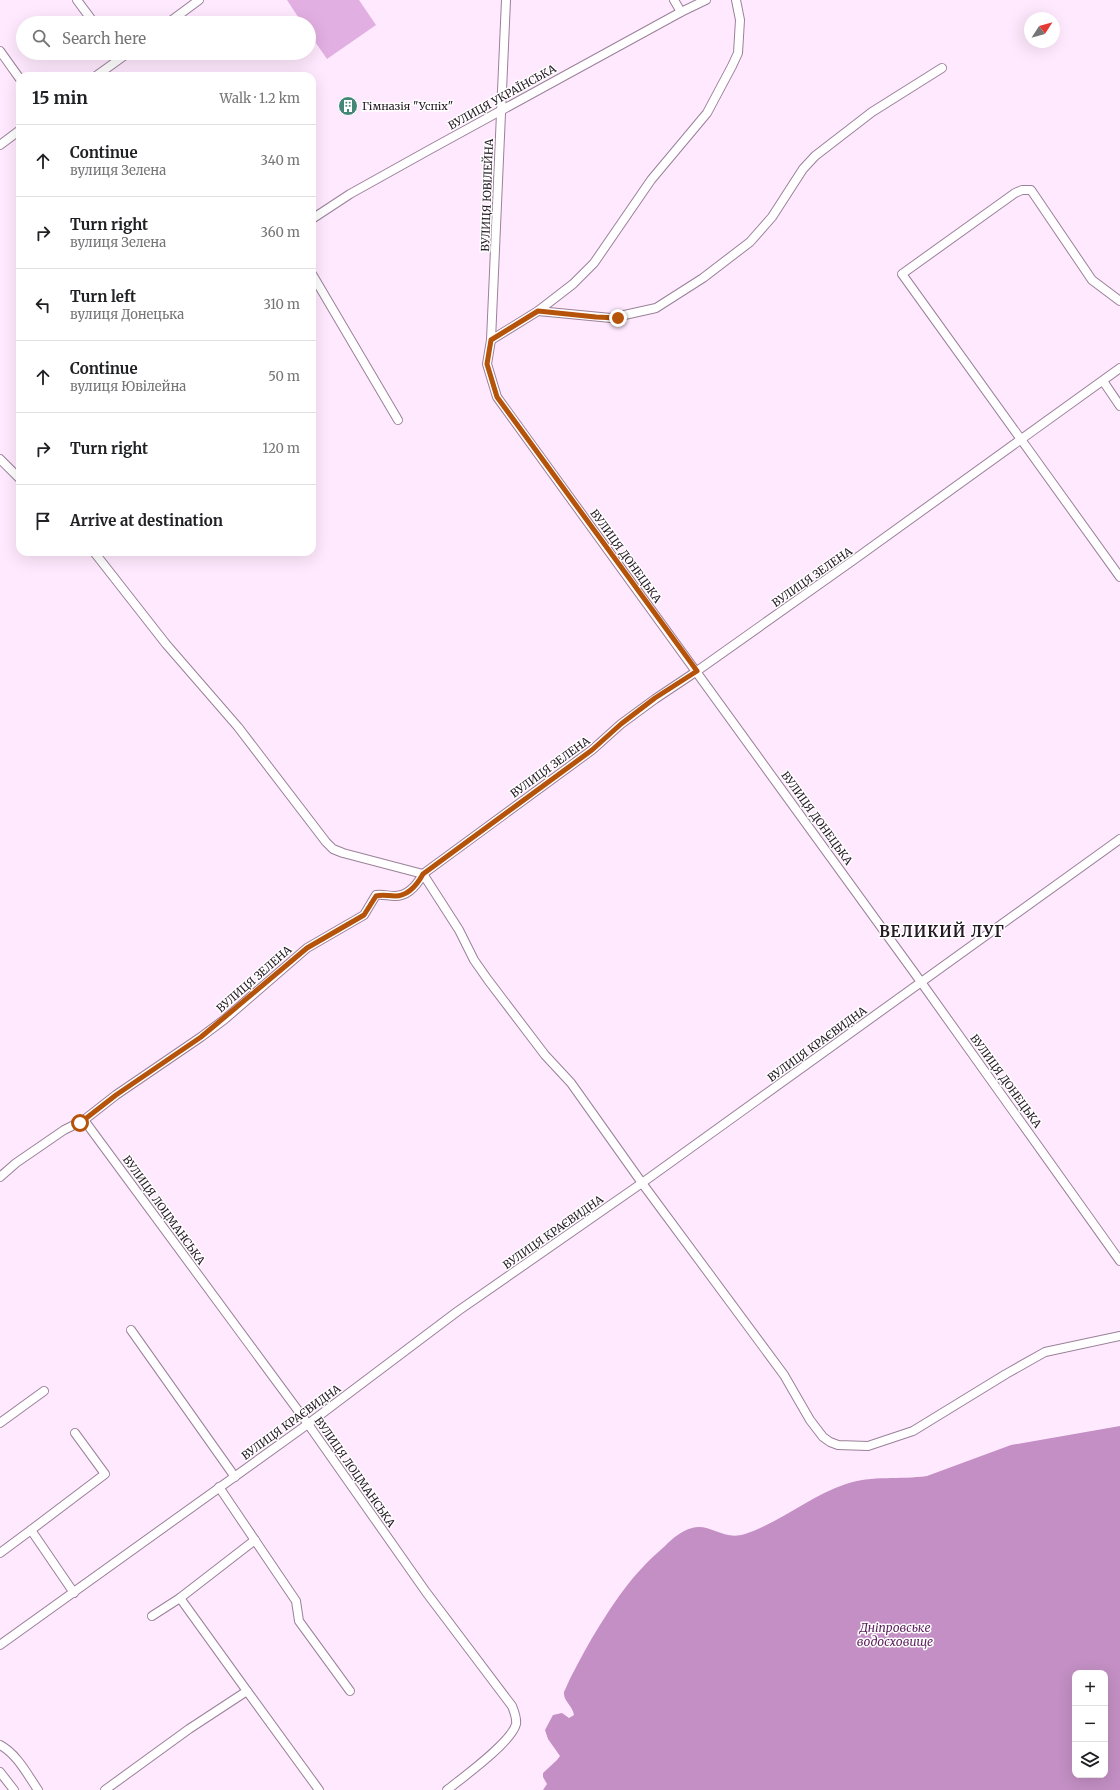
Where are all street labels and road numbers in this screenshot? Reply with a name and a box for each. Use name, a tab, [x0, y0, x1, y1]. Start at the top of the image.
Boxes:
street label: ВУЛИЦЯ УКРАЇНСЬКА	[446, 61, 559, 133]
street label: ВУЛИЦЯ ЮВІЛЕЙНА	[478, 138, 496, 252]
street label: ВУЛИЦЯ ДОНЕЦЬКА	[587, 506, 665, 606]
street label: ВУЛИЦЯ ЗЕЛЕНА	[769, 544, 855, 610]
street label: ВУЛИЦЯ ЗЕЛЕНА	[508, 733, 593, 801]
street label: ВУЛИЦЯ ДОНЕЦЬКА	[778, 768, 856, 868]
street label: ВУЛИЦЯ ЗЕЛЕНА	[214, 942, 295, 1015]
street label: ВУЛИЦЯ КРАЄВИДНА	[765, 1003, 870, 1085]
street label: ВУЛИЦЯ ДОНЕЦЬКА	[967, 1031, 1045, 1131]
street label: ВУЛИЦЯ ЛОЦМАНСЬКА	[120, 1153, 208, 1267]
street label: ВУЛИЦЯ КРАЄВИДНА	[500, 1192, 606, 1272]
street label: ВУЛИЦЯ КРАЄВИДНА	[239, 1381, 344, 1463]
street label: ВУЛИЦЯ ЛОЦМАНСЬКА	[312, 1414, 399, 1530]

